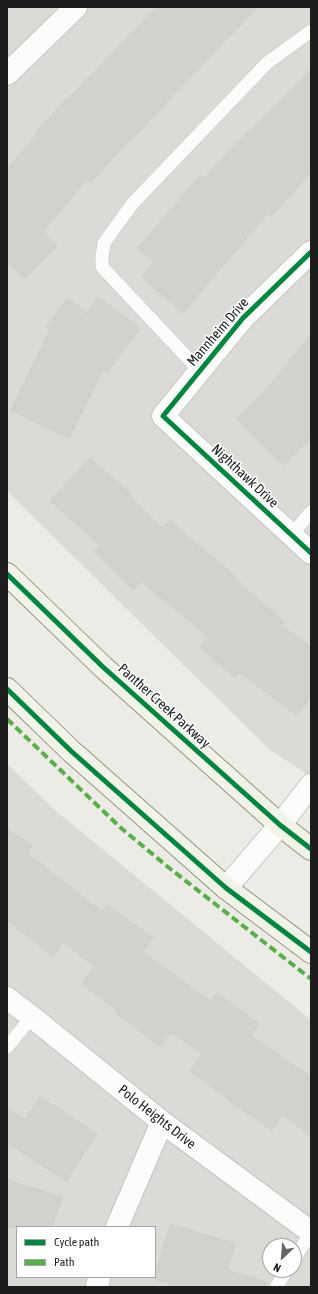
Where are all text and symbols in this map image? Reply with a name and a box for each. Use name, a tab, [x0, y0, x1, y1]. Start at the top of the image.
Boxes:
street label: Mannheim Drive	[184, 294, 252, 370]
street label: Nighthawk Drive	[208, 441, 282, 511]
street label: Panther Creek Parkway	[114, 660, 214, 752]
street label: Polo Heights Drive	[115, 1081, 199, 1153]
legend	[16, 1226, 156, 1278]
text: Cycle path	[54, 1235, 99, 1249]
north arrow	[262, 1238, 302, 1278]
text: Path	[54, 1255, 75, 1269]
text: N	[272, 1261, 283, 1275]

